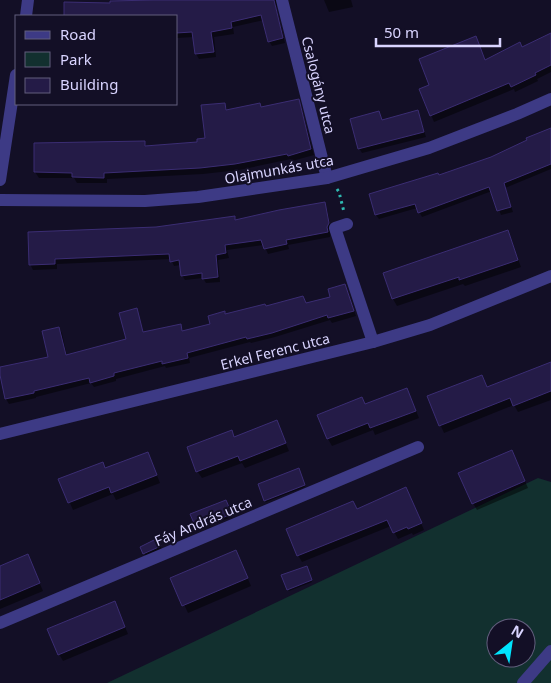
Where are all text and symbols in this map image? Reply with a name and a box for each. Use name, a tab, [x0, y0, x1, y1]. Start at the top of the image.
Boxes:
legend	[15, 15, 178, 105]
scale bar	[376, 15, 500, 47]
text: 50 m	[384, 22, 419, 42]
text: Road	[60, 24, 96, 44]
street label: Csalogány utca	[298, 34, 340, 136]
text: Park	[60, 49, 92, 69]
text: Building	[60, 74, 118, 94]
street label: Olajmunkás utca	[223, 150, 335, 188]
street label: Erkel Ferenc utca	[218, 328, 332, 374]
street label: Fáy András utca	[151, 492, 255, 550]
north arrow	[486, 618, 536, 668]
text: N	[508, 620, 527, 642]

